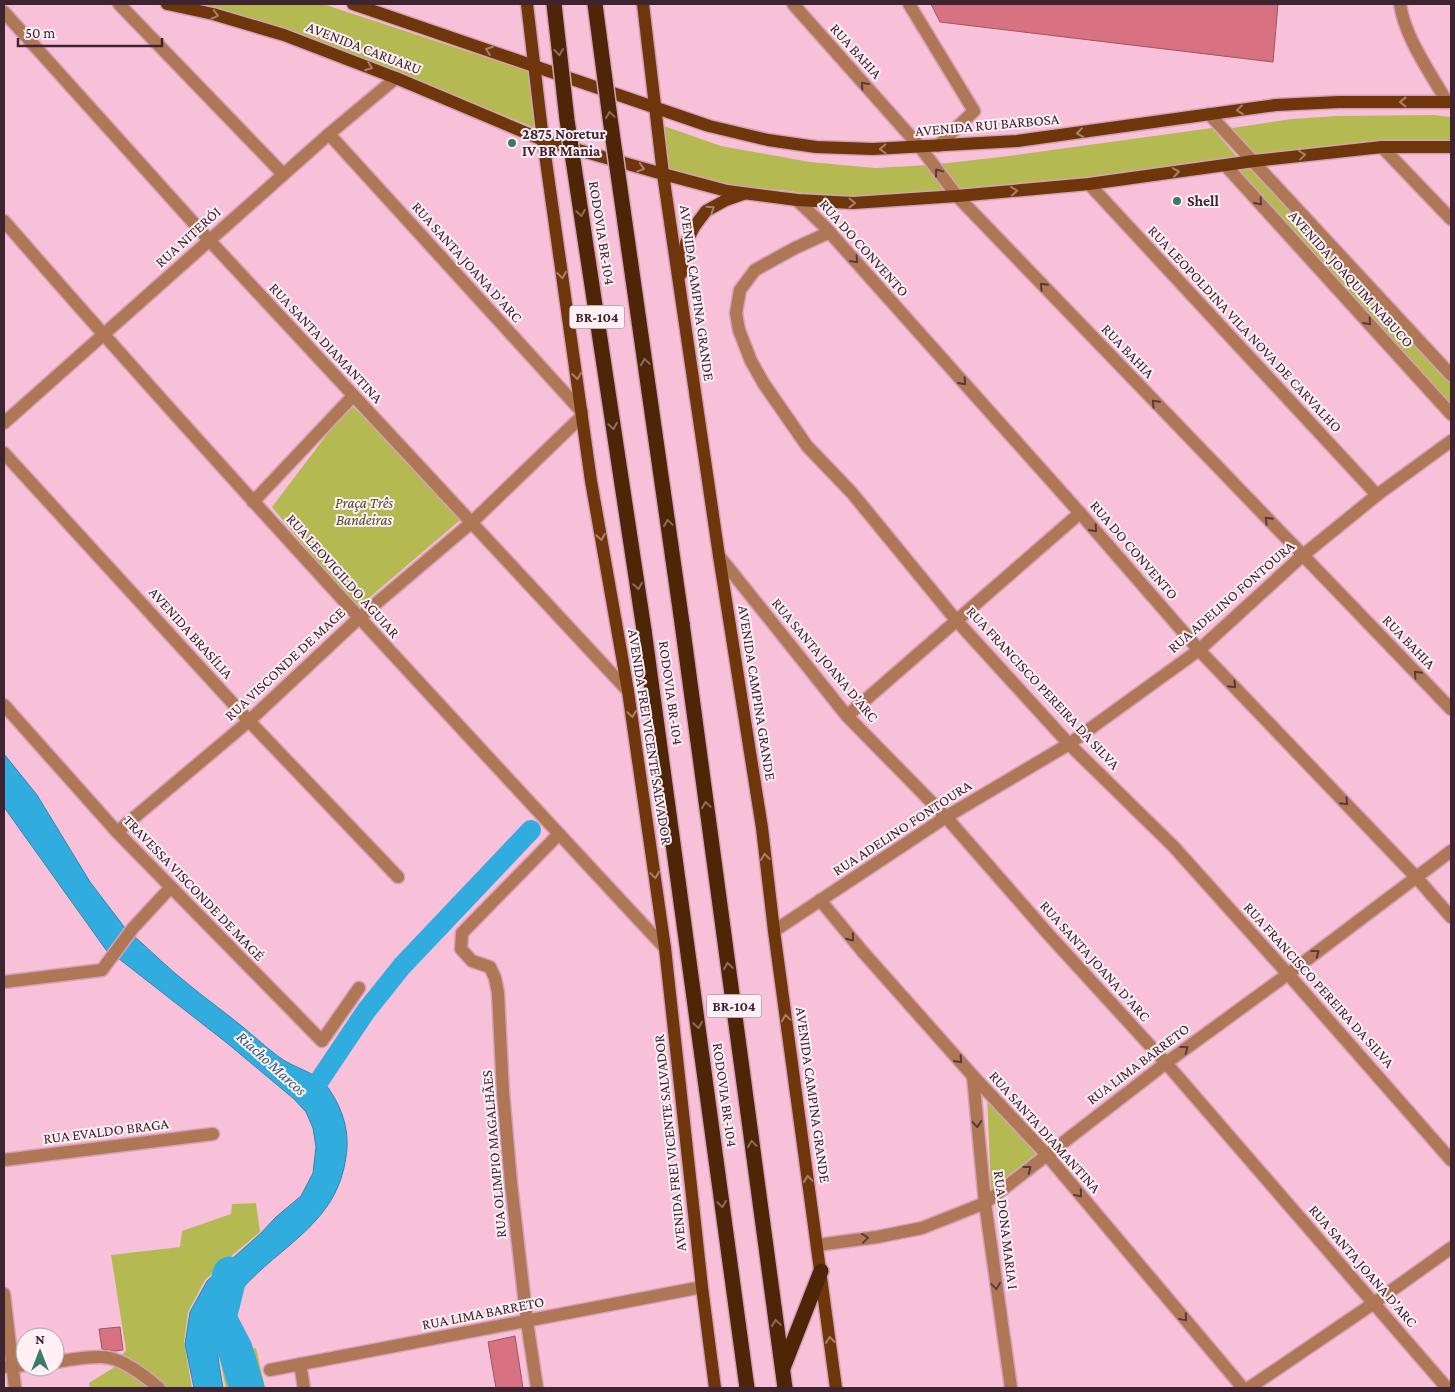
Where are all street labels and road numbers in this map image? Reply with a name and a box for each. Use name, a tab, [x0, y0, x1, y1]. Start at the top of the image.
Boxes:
street label: AVENIDA CARUARU	[304, 19, 424, 77]
street label: RUA BAHIA	[827, 20, 885, 82]
street label: AVENIDA RUI BARBOSA	[914, 111, 1060, 139]
street label: RODOVIA BR-104	[586, 180, 618, 286]
street label: RUA DO CONVENTO	[816, 196, 912, 300]
street label: RUA SANTA JOANA D'ARC	[408, 199, 525, 326]
street label: RUA NITERÓI	[152, 203, 224, 271]
street label: AVENIDA CAMPINA GRANDE	[677, 204, 717, 382]
street label: AVENIDA JOAQUIM NABUCO	[1285, 207, 1417, 351]
street label: RUA LEOPOLDINA VILA NOVA DE CARVALHO	[1145, 223, 1345, 435]
street label: RUA SANTA DIAMANTINA	[266, 280, 386, 407]
road number: BR-104	[570, 306, 624, 328]
street label: RUA BAHIA	[1098, 321, 1158, 382]
street label: RUA DO CONVENTO	[1087, 498, 1181, 602]
street label: RUA LEOVIGILDO AGUIAR	[283, 511, 403, 642]
street label: RUA ADELINO FONTOURA	[1165, 538, 1298, 656]
street label: AVENIDA BRASÍLIA	[146, 584, 236, 682]
street label: RUA SANTA JOANA D'ARC	[768, 595, 881, 726]
street label: RUA FRANCISCO PEREIRA DA SILVA	[963, 603, 1123, 773]
street label: RUA VISCONDE DE MAGE	[222, 604, 348, 724]
street label: AVENIDA CAMPINA GRANDE	[735, 604, 779, 782]
street label: RUA BAHIA	[1379, 612, 1439, 673]
street label: AVENIDA FREI VICENTE SALVADOR	[625, 628, 675, 847]
street label: RODOVIA BR-104	[656, 640, 686, 746]
street label: RUA ADELINO FONTOURA	[830, 777, 975, 879]
street label: TRAVESSA VISCONDE DE MAGÉ	[120, 812, 268, 964]
street label: RUA SANTA JOANA D'ARC	[1036, 898, 1153, 1025]
street label: RUA FRANCISCO PEREIRA DA SILVA	[1241, 899, 1398, 1071]
road number: BR-104	[706, 994, 762, 1018]
street label: AVENIDA CAMPINA GRANDE	[793, 1006, 833, 1184]
street label: RUA LIMA BARRETO	[1084, 1020, 1192, 1108]
street label: AVENIDA FREI VICENTE SALVADOR	[651, 1033, 689, 1252]
street label: RODOVIA BR-104	[710, 1042, 740, 1148]
street label: RUA SANTA DIAMANTINA	[986, 1068, 1104, 1197]
street label: RUA OLIMPIO MAGALHÃES	[479, 1069, 509, 1239]
street label: RUA EVALDO BRAGA	[42, 1115, 170, 1147]
street label: RUA DONA MARIA I	[991, 1170, 1021, 1290]
street label: RUA SANTA JOANA D'ARC	[1305, 1202, 1420, 1331]
street label: RUA LIMA BARRETO	[421, 1293, 545, 1333]

